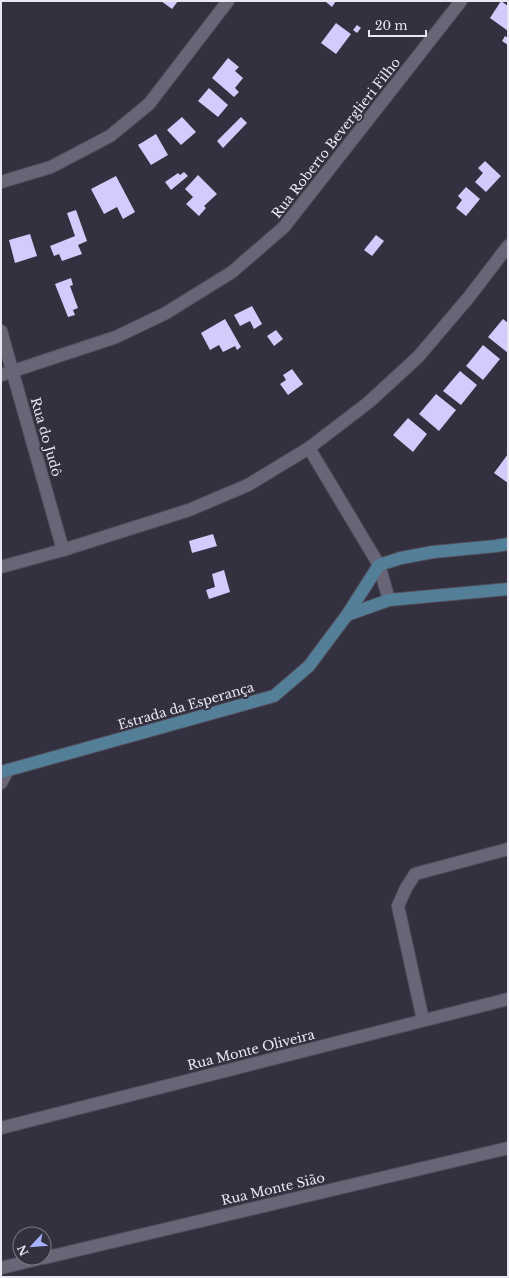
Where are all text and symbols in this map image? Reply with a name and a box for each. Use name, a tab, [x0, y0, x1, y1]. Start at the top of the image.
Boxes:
scale bar	[369, 12, 426, 38]
text: 20 m	[375, 18, 407, 33]
street label: Rua Roberto Beverglieri Filho	[268, 54, 404, 222]
street label: Rua do Judô	[27, 395, 65, 479]
street label: Estrada da Esperança	[116, 678, 257, 734]
street label: Rua Monte Oliveira	[185, 1026, 317, 1074]
street label: Rua Monte Sião	[220, 1169, 326, 1209]
north arrow	[12, 1226, 52, 1266]
text: N	[14, 1242, 32, 1258]

